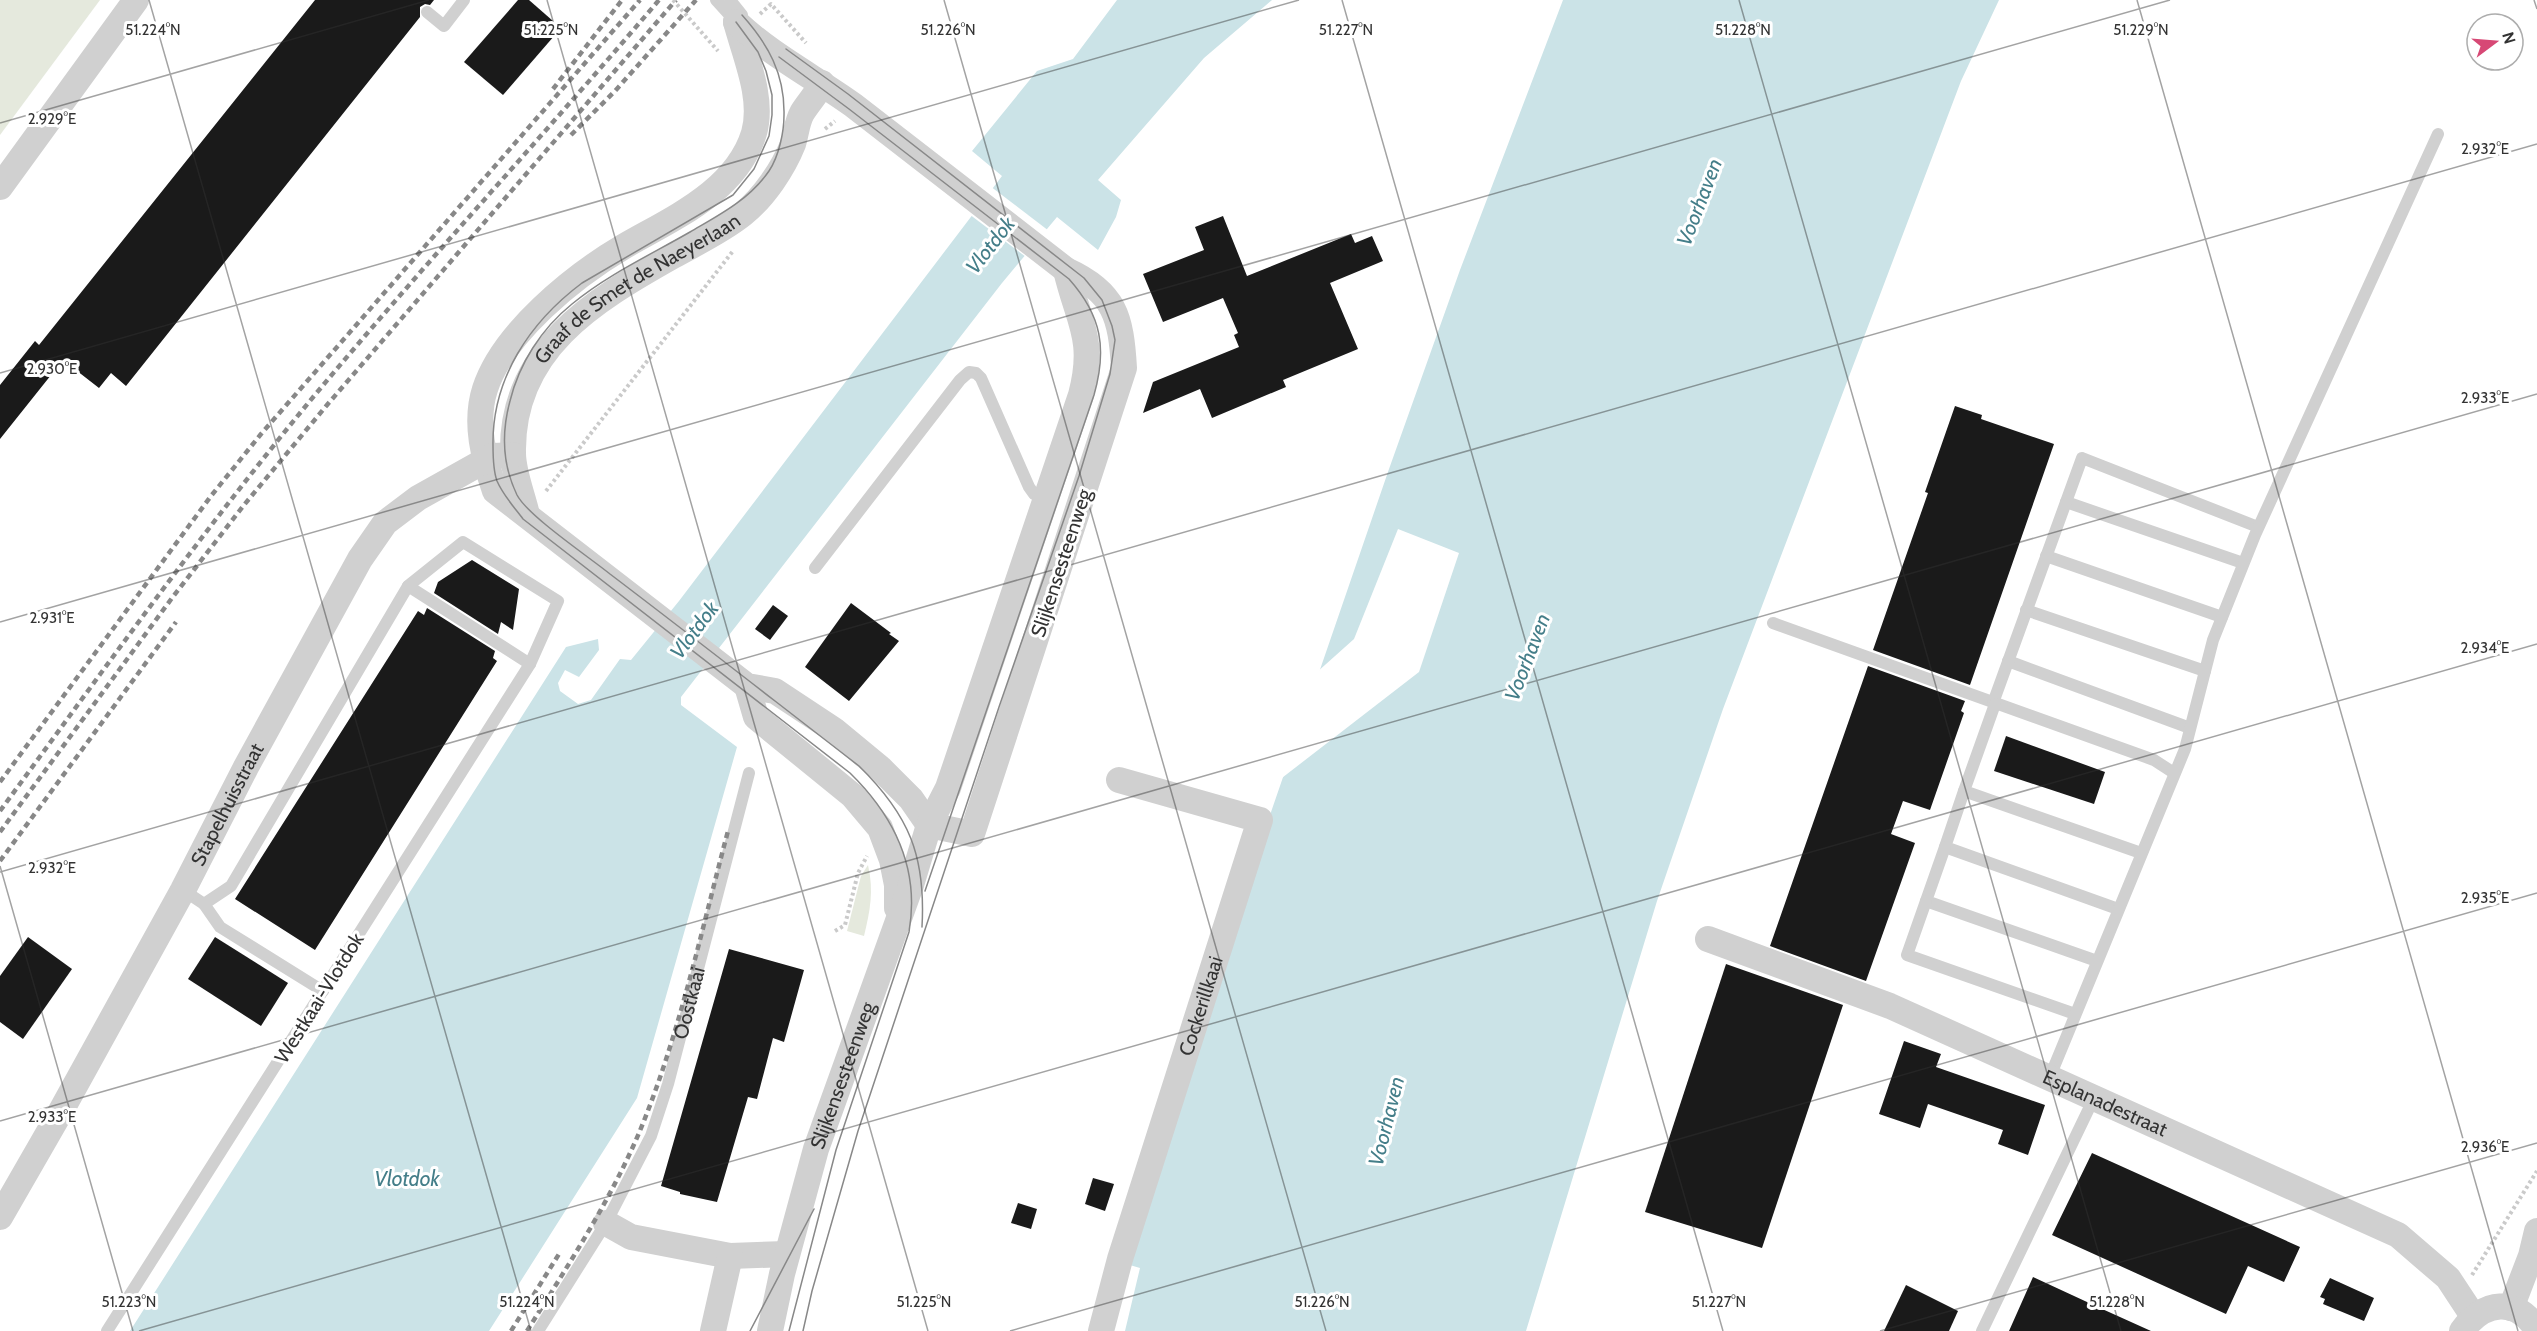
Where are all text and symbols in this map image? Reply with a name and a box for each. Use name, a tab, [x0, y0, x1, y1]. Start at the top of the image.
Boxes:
north arrow	[2465, 12, 2525, 72]
text: 51.224°N	[125, 21, 181, 39]
text: 51.225°N	[524, 21, 578, 39]
text: 51.226°N	[920, 21, 976, 39]
text: 51.227°N	[1319, 21, 1373, 39]
text: 51.228°N	[1715, 21, 1771, 39]
text: 51.229°N	[2113, 21, 2169, 39]
text: N	[2498, 30, 2520, 46]
text: 2.929°E	[28, 110, 76, 128]
text: 2.932°E	[2461, 140, 2509, 158]
water label: Voorhaven	[1671, 155, 1727, 249]
street label: Graaf de Smet de Naeyerlaan	[529, 208, 745, 368]
water label: Vlotdok	[960, 211, 1020, 278]
text: 2.930°E	[27, 360, 77, 378]
text: 2.933°E	[2461, 389, 2509, 407]
street label: Slijkensesteenweg	[1026, 485, 1097, 640]
water label: Vlotdok	[664, 596, 724, 663]
text: 2.931°E	[29, 609, 75, 627]
water label: Voorhaven	[1499, 610, 1555, 704]
text: 2.934°E	[2461, 639, 2509, 657]
street label: Stapelhuisstraat	[185, 739, 269, 870]
text: 2.932°E	[28, 859, 76, 877]
text: 2.935°E	[2461, 889, 2509, 907]
street label: Westkaai-Vlotdok	[269, 928, 369, 1068]
street label: Cockerillkaai	[1174, 953, 1228, 1059]
street label: Oostkaai	[668, 964, 710, 1042]
street label: Slijkensesteenweg	[805, 998, 880, 1152]
street label: Esplanadestraat	[2039, 1065, 2171, 1142]
water label: Voorhaven	[1363, 1074, 1409, 1168]
text: 2.933°E	[28, 1108, 76, 1126]
text: 2.936°E	[2461, 1138, 2509, 1156]
water label: Vlotdok	[374, 1166, 441, 1191]
text: 51.223°N	[102, 1293, 156, 1311]
text: 51.224°N	[499, 1293, 555, 1311]
text: 51.225°N	[897, 1293, 951, 1311]
text: 51.226°N	[1294, 1293, 1350, 1311]
text: 51.227°N	[1692, 1293, 1746, 1311]
text: 51.228°N	[2089, 1293, 2145, 1311]

